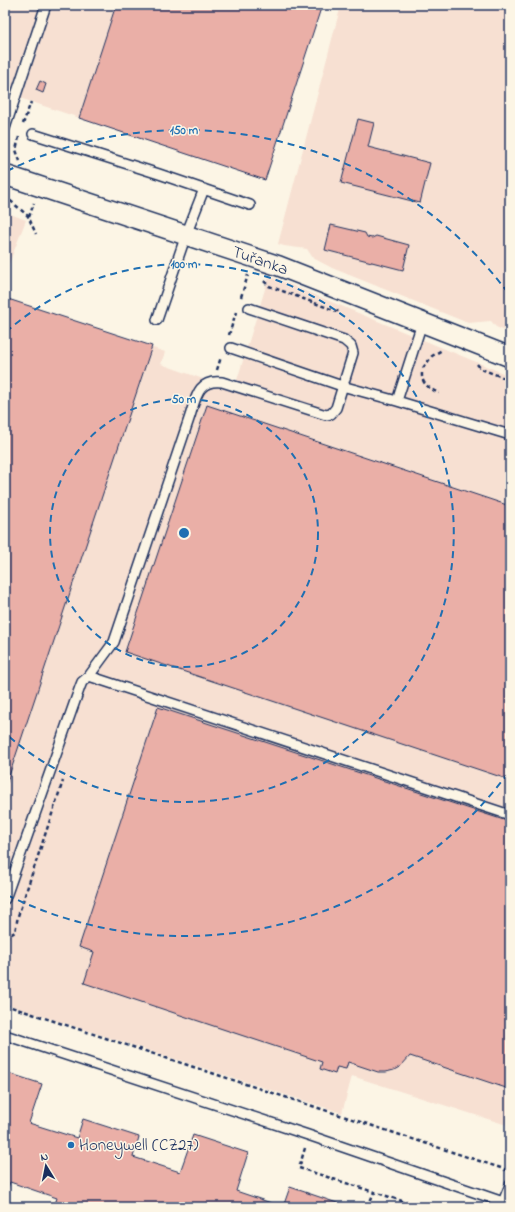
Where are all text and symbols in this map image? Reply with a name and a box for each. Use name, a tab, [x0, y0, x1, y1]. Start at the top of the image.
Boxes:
text: 150 m	[170, 122, 199, 140]
street label: Tuřanka	[229, 240, 291, 282]
text: 100 m	[171, 256, 198, 274]
text: 50 m	[172, 391, 197, 409]
centre of rings	[177, 526, 191, 540]
place label: Honeywell (CZ27)	[79, 1133, 199, 1159]
marker: Honeywell (CZ27)	[66, 1140, 76, 1150]
north arrow	[26, 1146, 66, 1186]
text: N	[39, 1149, 49, 1166]

